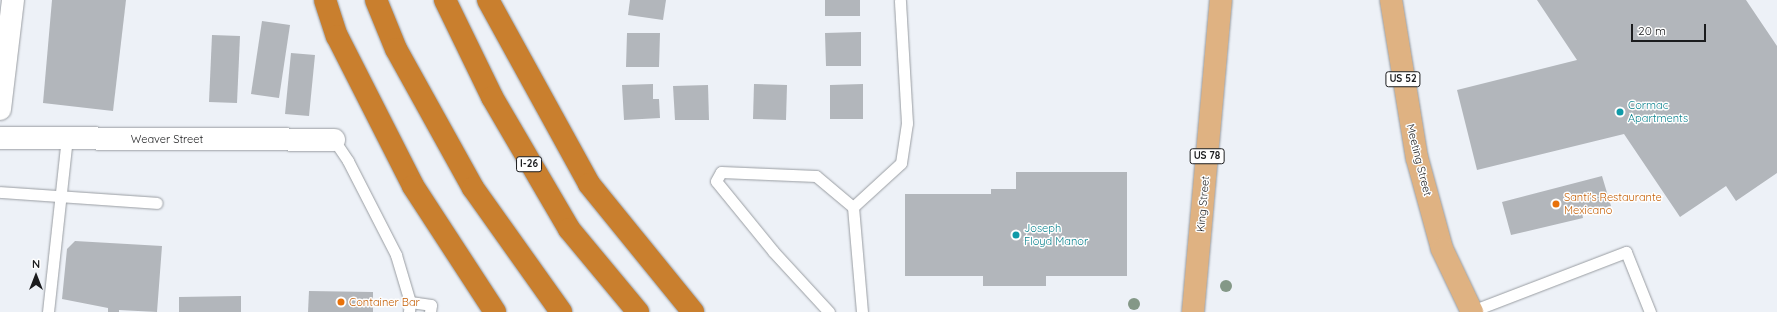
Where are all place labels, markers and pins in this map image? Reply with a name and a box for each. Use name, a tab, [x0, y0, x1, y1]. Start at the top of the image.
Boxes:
place label: Cormac Apartments	[1628, 99, 1688, 125]
marker: Cormac Apartments	[1615, 107, 1625, 117]
place label: Santi's Restaurante Mexicano	[1564, 191, 1662, 217]
marker: Santi's Restaurante Mexicano	[1551, 199, 1561, 209]
place label: Joseph Floyd Manor	[1024, 222, 1088, 248]
marker: Joseph Floyd Manor	[1011, 230, 1021, 240]
place label: Container Bar	[349, 295, 420, 309]
marker: Container Bar	[336, 297, 346, 307]

